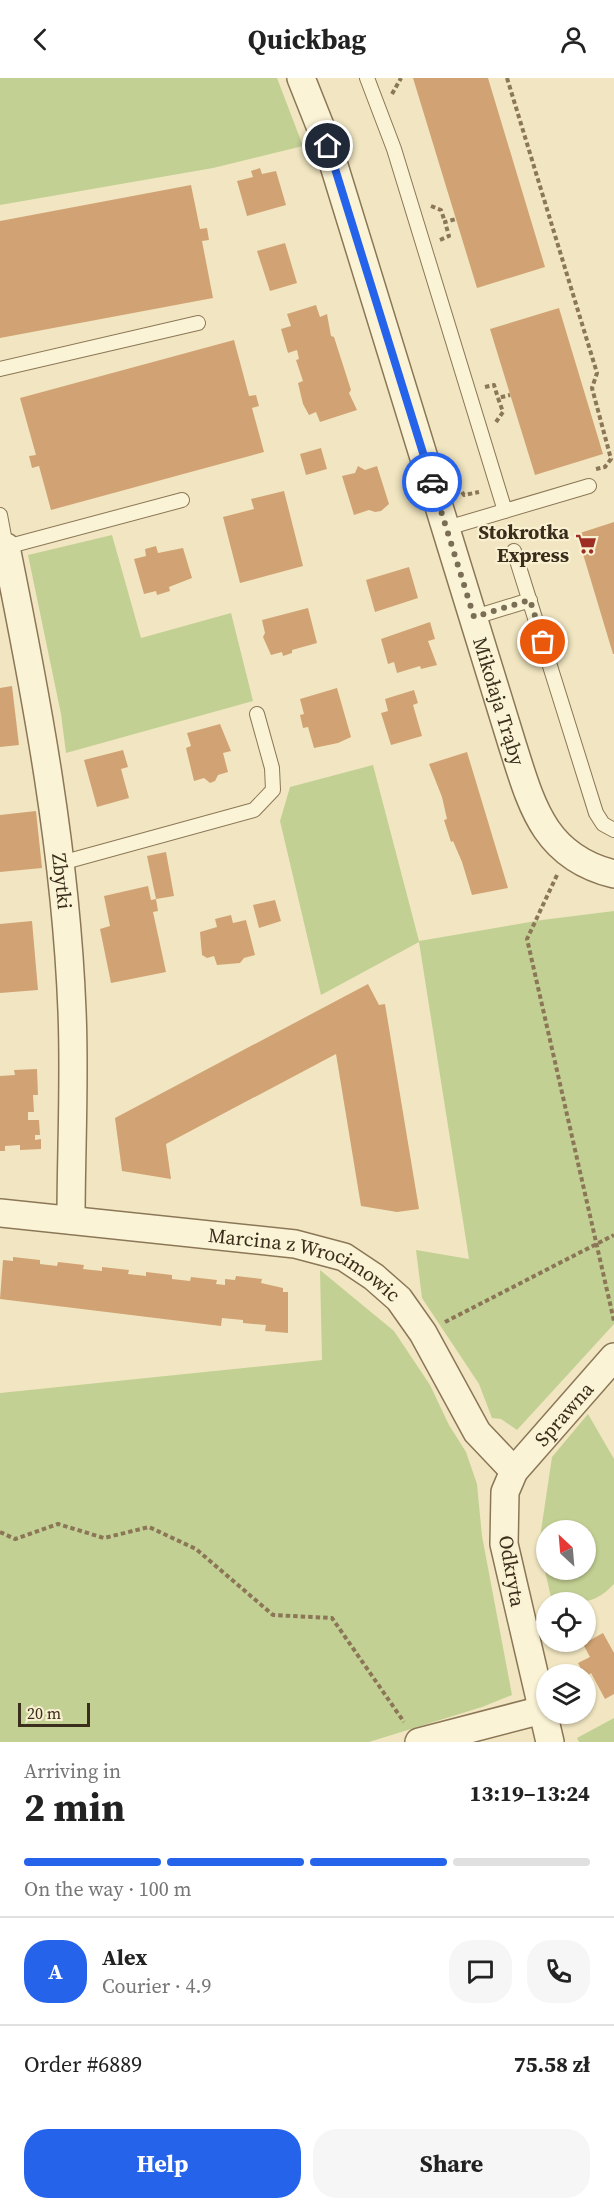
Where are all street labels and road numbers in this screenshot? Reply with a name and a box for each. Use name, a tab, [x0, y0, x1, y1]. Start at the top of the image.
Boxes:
street label: Mikołaja Trąby	[466, 634, 532, 770]
street label: Zbytki	[45, 852, 79, 911]
street label: Marcina z Wrocimowic	[207, 1221, 407, 1308]
street label: Sprawna	[528, 1375, 601, 1452]
street label: Odkryta	[492, 1533, 532, 1610]

